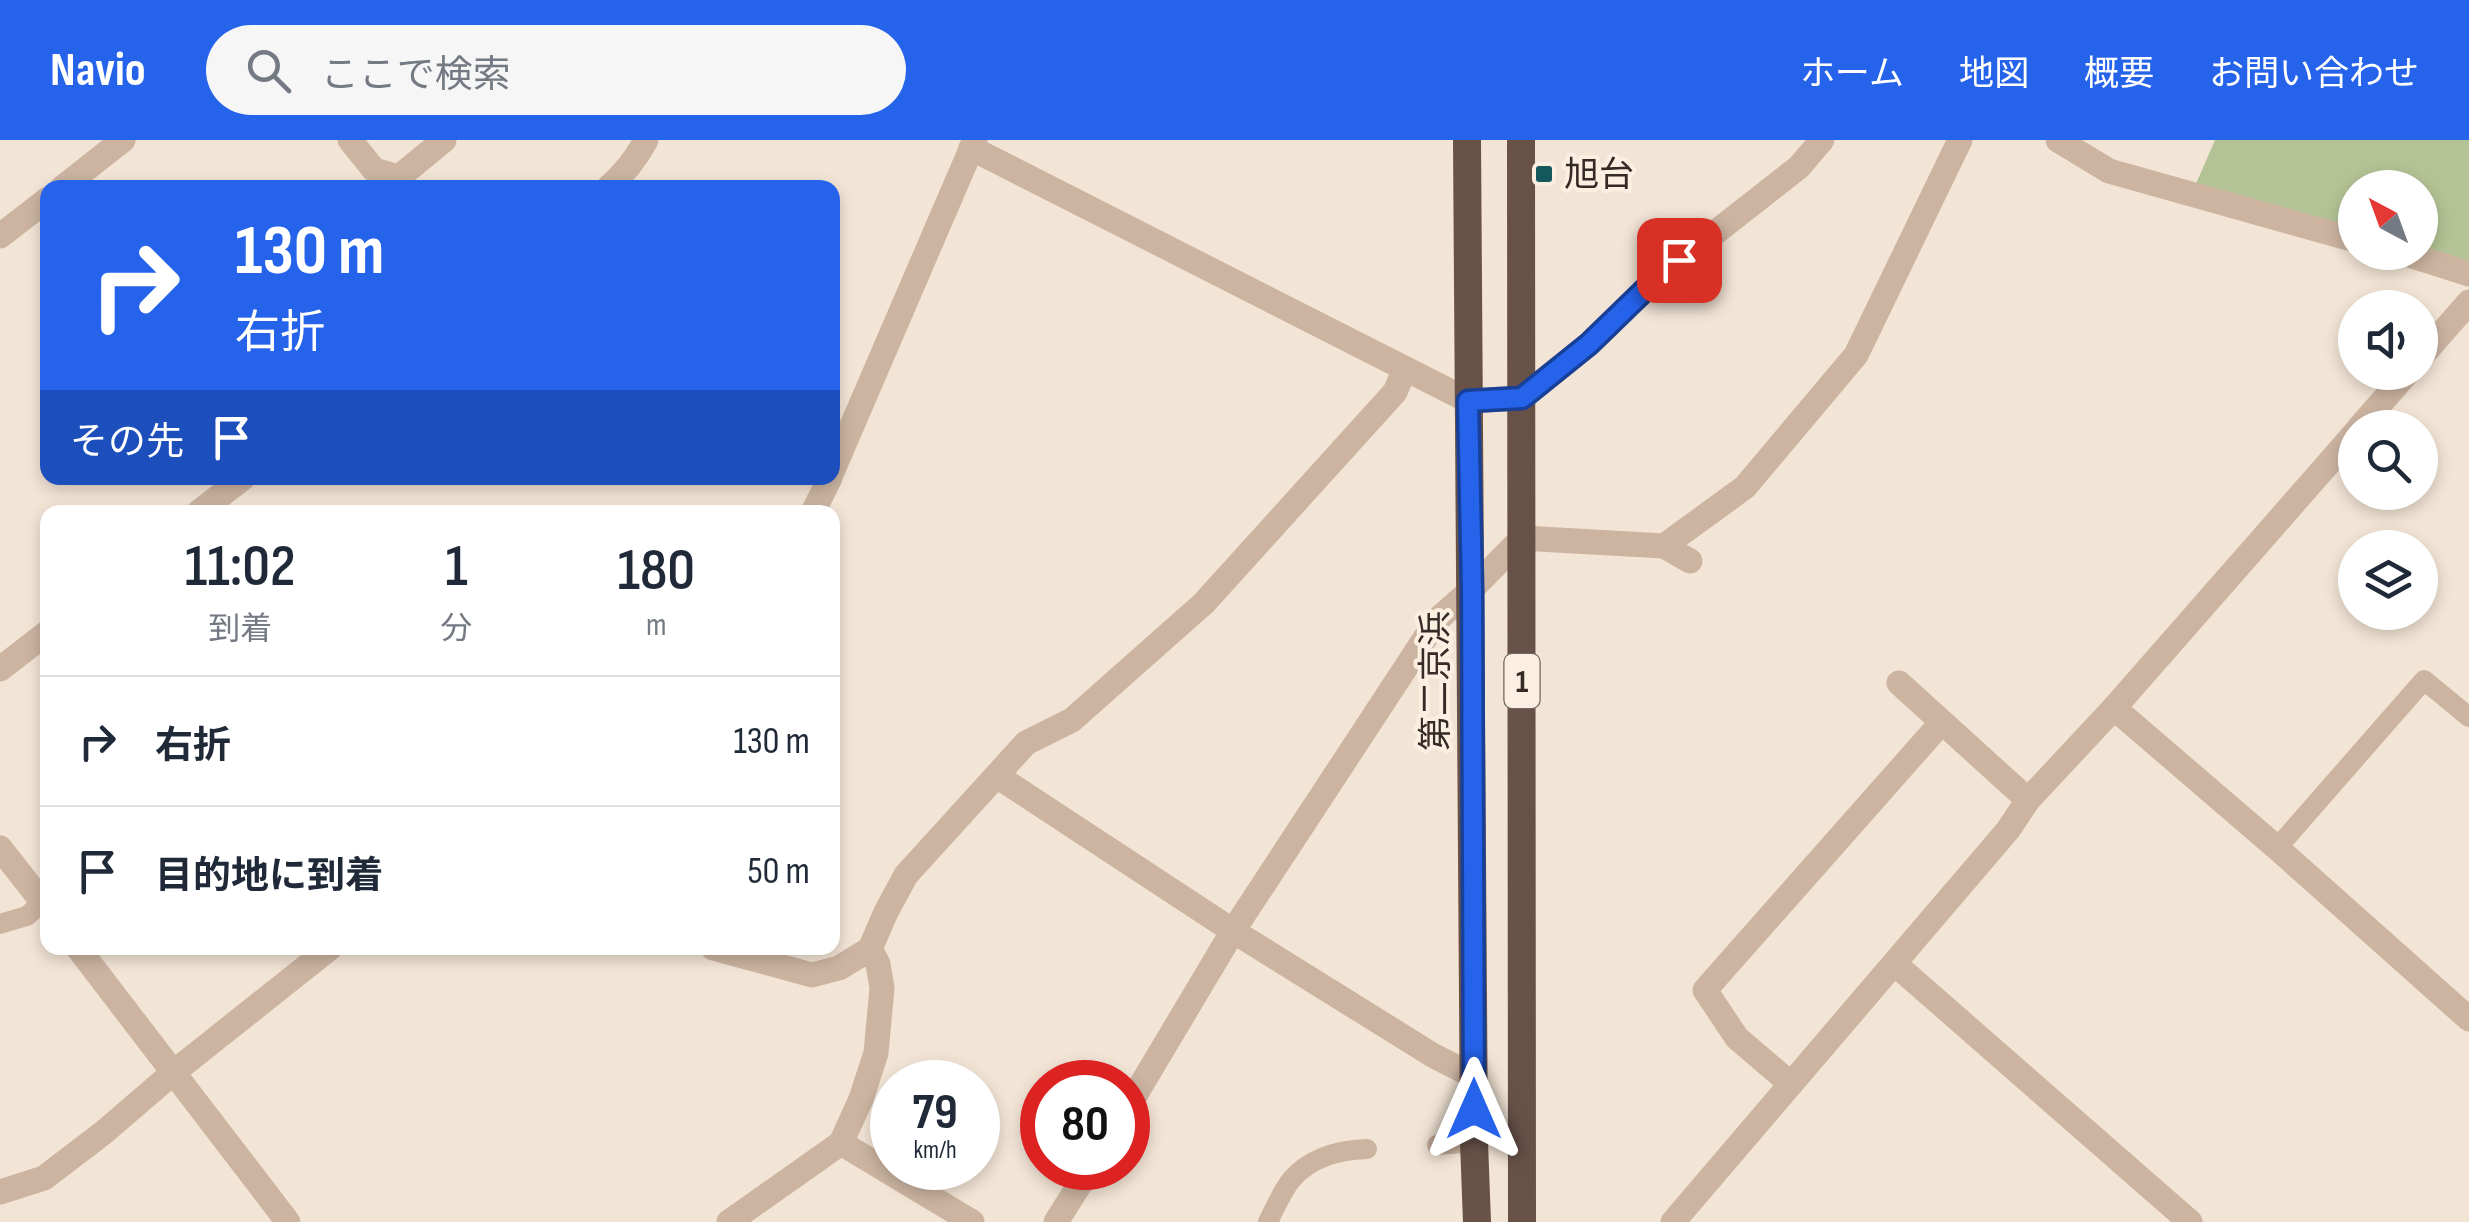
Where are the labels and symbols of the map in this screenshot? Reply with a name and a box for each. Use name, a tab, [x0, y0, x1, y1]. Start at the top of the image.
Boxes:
place label: 旭台	[1564, 154, 1634, 197]
marker: 旭台	[1533, 163, 1555, 185]
north arrow	[2338, 170, 2438, 270]
pin	[1637, 218, 1722, 303]
street label: 第二京浜	[1415, 611, 1458, 751]
road number: 1	[1504, 654, 1540, 708]
position arrow	[1422, 1057, 1526, 1161]
speed limit sign: 80	[1020, 1060, 1150, 1190]

